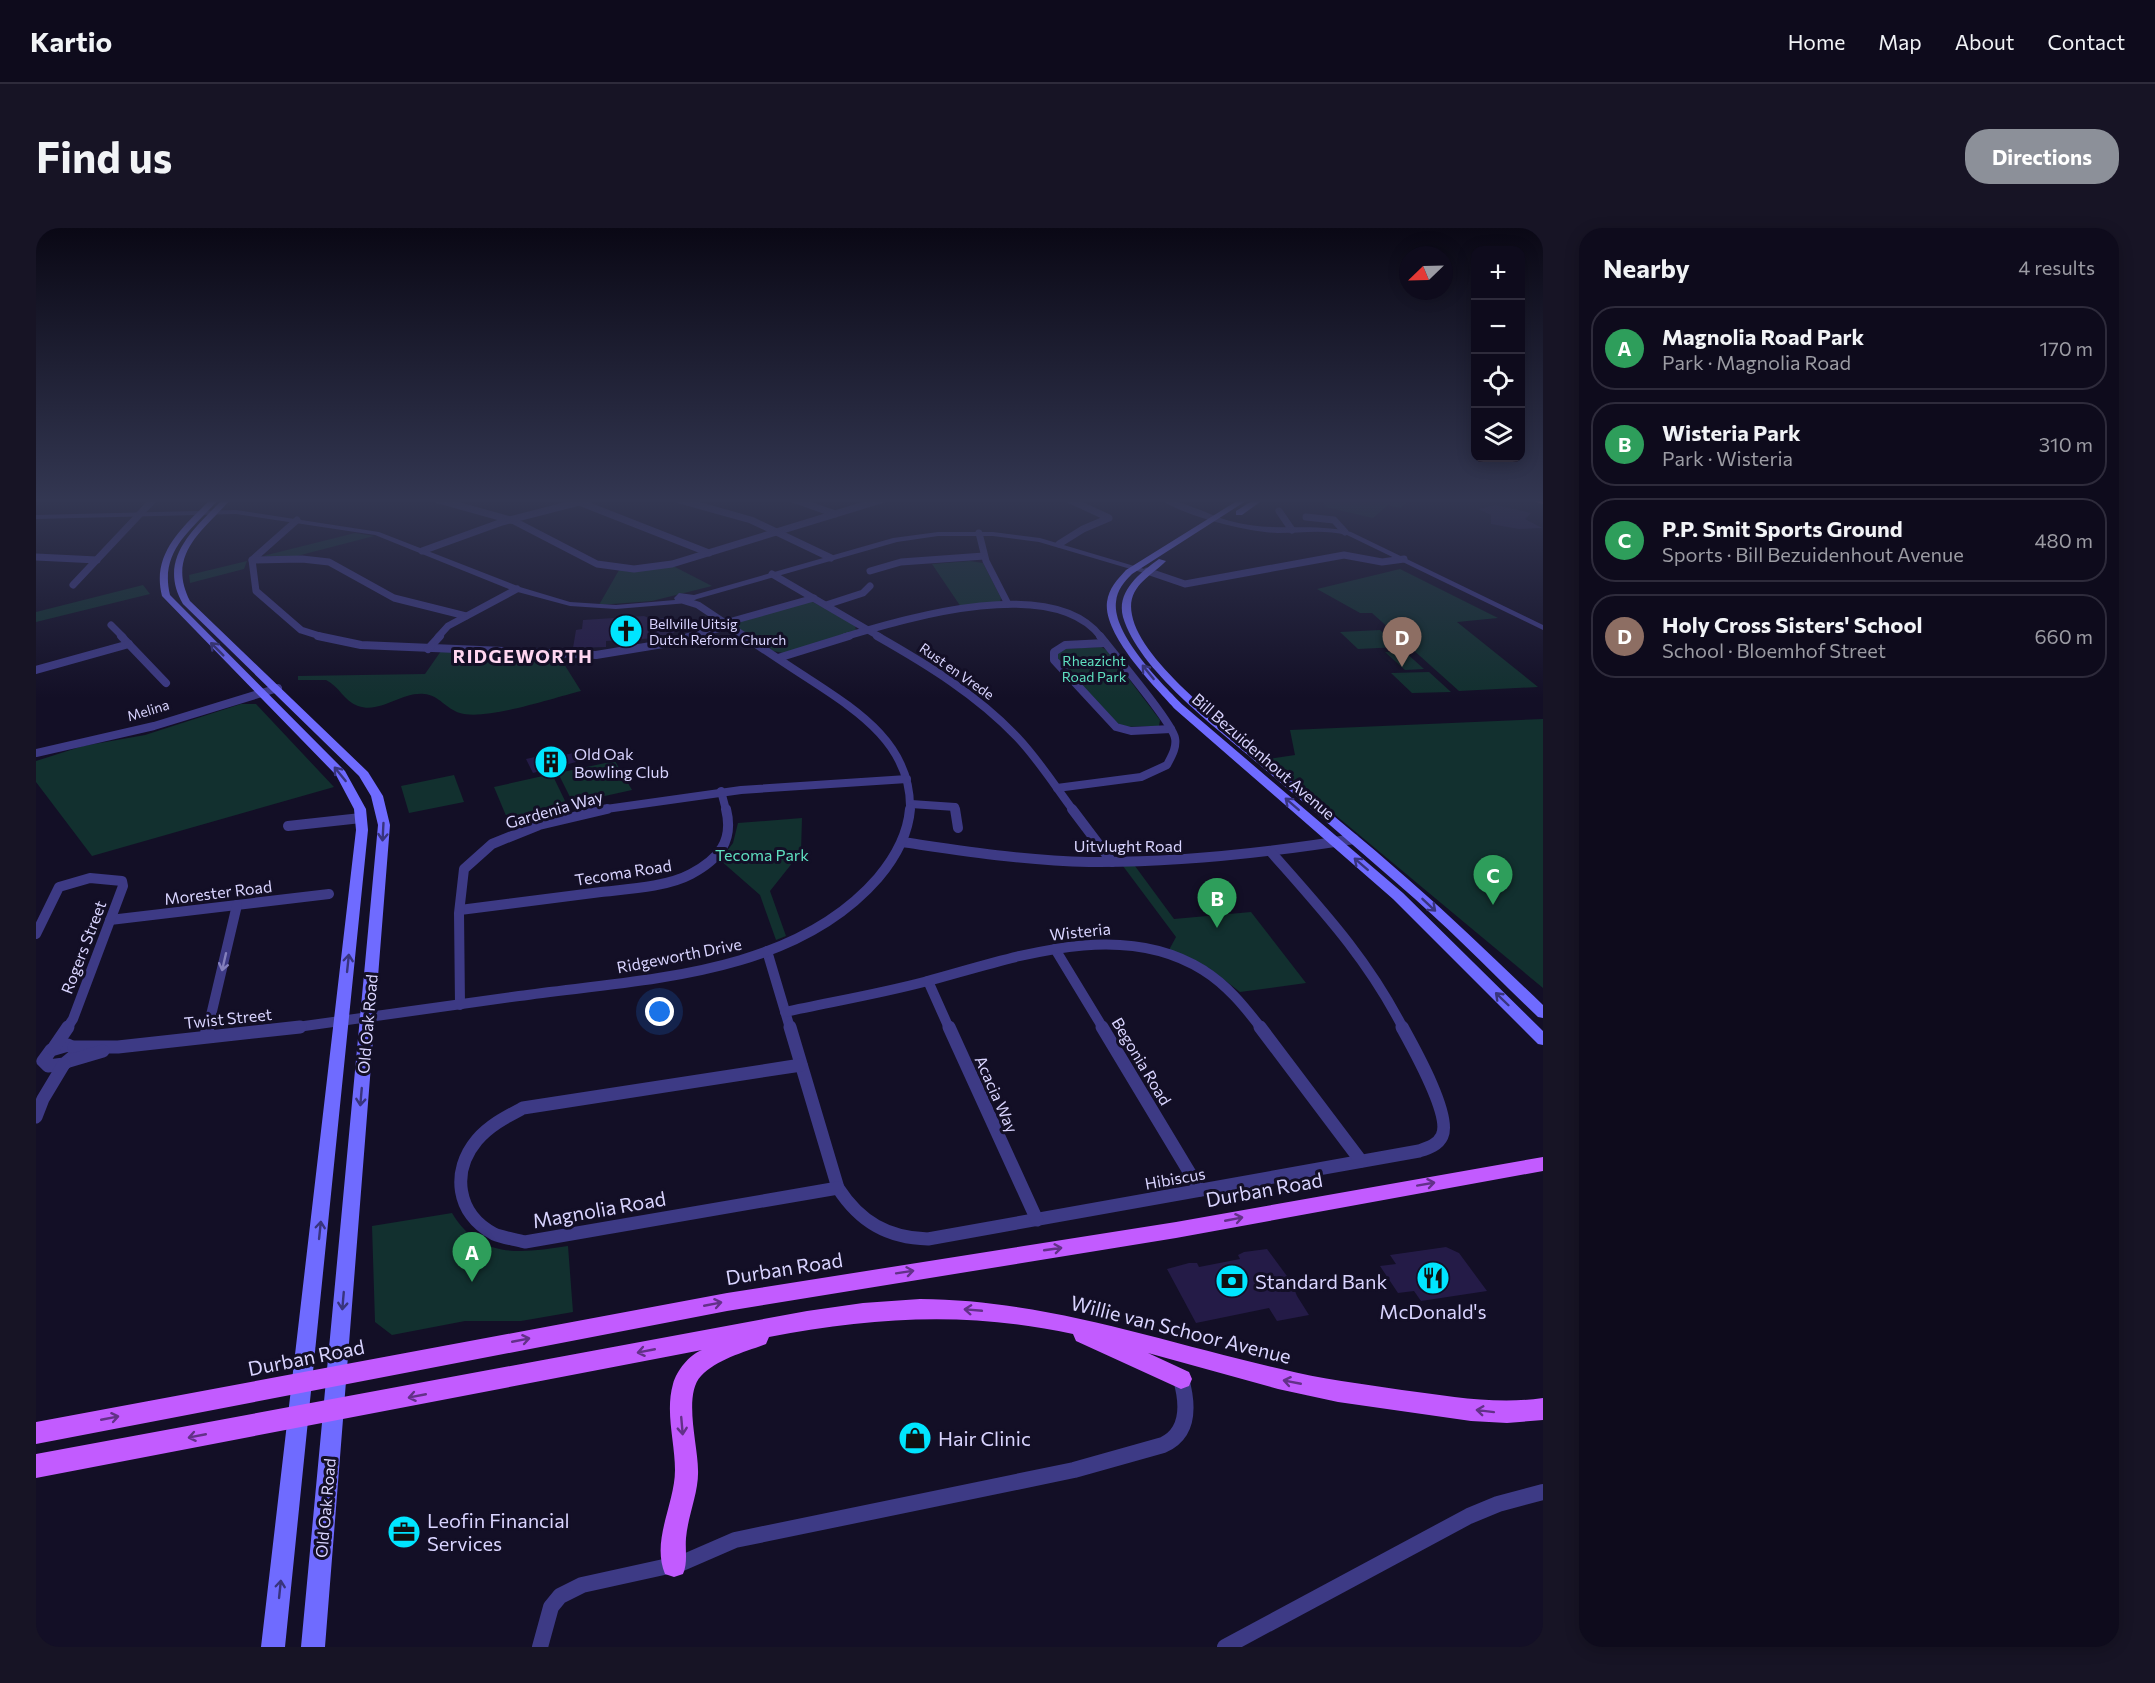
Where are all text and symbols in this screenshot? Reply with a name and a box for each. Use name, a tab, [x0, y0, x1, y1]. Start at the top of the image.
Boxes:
text: Kartio	[30, 24, 112, 58]
text: Home	[1788, 29, 1845, 54]
text: Map	[1878, 29, 1922, 54]
text: About	[1955, 29, 2014, 54]
text: Contact	[2047, 29, 2125, 54]
button: Directions	[1965, 129, 2119, 184]
text: Find us	[36, 130, 172, 182]
north arrow	[1399, 246, 1453, 300]
map controls	[1471, 246, 1525, 462]
button: +	[1471, 246, 1525, 300]
text: Nearby	[1603, 252, 1690, 283]
text: 4 results	[2018, 255, 2095, 279]
button: −	[1471, 300, 1525, 354]
text: Magnolia Road Park	[1662, 323, 1864, 350]
text: A	[1617, 336, 1632, 360]
text: 170 m	[2040, 336, 2093, 360]
text: Park · Magnolia Road	[1662, 350, 1851, 374]
button: locate	[1471, 354, 1525, 408]
button: layers	[1471, 408, 1525, 462]
text: Wisteria Park	[1662, 419, 1801, 446]
text: B	[1618, 432, 1631, 456]
text: 310 m	[2039, 432, 2093, 456]
text: Park · Wisteria	[1662, 446, 1793, 470]
text: P.P. Smit Sports Ground	[1662, 515, 1903, 542]
text: C	[1618, 528, 1631, 552]
text: 480 m	[2035, 528, 2093, 552]
text: Sports · Bill Bezuidenhout Avenue	[1662, 542, 1964, 566]
text: Holy Cross Sisters' School	[1662, 611, 1923, 638]
church icon: Bellville Uitsig Dutch Reform Church	[608, 613, 644, 649]
place label: Bellville Uitsig Dutch Reform Church	[649, 615, 786, 648]
pin: D	[1382, 618, 1422, 667]
text: D	[1617, 624, 1632, 648]
text: 660 m	[2034, 624, 2093, 648]
text: School · Bloemhof Street	[1662, 638, 1886, 662]
street label: Rust en Vrede	[916, 639, 998, 703]
one-way arrow	[209, 641, 224, 656]
district label: RIDGEWORTH	[453, 645, 593, 667]
park label: Rheazicht Road Park	[1062, 652, 1127, 685]
one-way arrow	[1142, 665, 1155, 681]
street label: Bill Bezuidenhout Avenue	[1189, 689, 1339, 823]
street label: Melina	[125, 696, 171, 724]
building icon: Old Oak Bowling Club	[533, 744, 569, 780]
place label: Old Oak Bowling Club	[574, 744, 669, 781]
one-way arrow	[334, 766, 347, 782]
street label: Gardenia Way	[503, 786, 605, 832]
one-way arrow	[1285, 797, 1300, 811]
one-way arrow	[377, 822, 388, 842]
street label: Uitvlught Road	[1074, 836, 1182, 855]
park label: Tecoma Park	[715, 845, 809, 864]
street label: Tecoma Road	[573, 855, 673, 889]
pin: C	[1474, 856, 1512, 905]
one-way arrow	[1354, 857, 1369, 871]
street label: Morester Road	[163, 876, 273, 908]
pin: B	[1198, 878, 1236, 928]
street label: Rogers Street	[57, 897, 110, 996]
one-way arrow	[1422, 898, 1437, 912]
street label: Wisteria	[1048, 918, 1112, 944]
street label: Ridgeworth Drive	[615, 934, 743, 976]
one-way arrow	[217, 952, 229, 971]
one-way arrow	[343, 953, 354, 973]
street label: Old Oak Road	[353, 973, 381, 1075]
one-way arrow	[1494, 991, 1509, 1006]
your location	[645, 997, 674, 1026]
street label: Twist Street	[183, 1004, 273, 1032]
street label: Begonia Road	[1108, 1014, 1176, 1108]
street label: Acacia Way	[972, 1053, 1022, 1135]
one-way arrow	[355, 1086, 366, 1106]
street label: Hibiscus	[1143, 1163, 1207, 1193]
street label: Durban Road	[1204, 1167, 1324, 1211]
one-way arrow	[1415, 1179, 1435, 1190]
street label: Magnolia Road	[530, 1185, 668, 1233]
one-way arrow	[1223, 1213, 1243, 1224]
one-way arrow	[315, 1220, 326, 1240]
pin: A	[452, 1232, 492, 1282]
one-way arrow	[1043, 1243, 1063, 1254]
street label: Durban Road	[724, 1247, 844, 1289]
restaurant icon: McDonald's	[1415, 1260, 1451, 1296]
bank icon: Standard Bank	[1214, 1263, 1250, 1299]
one-way arrow	[895, 1266, 915, 1277]
place label: Standard Bank	[1255, 1269, 1388, 1293]
street label: Willie van Schoor Avenue	[1068, 1290, 1294, 1368]
one-way arrow	[337, 1291, 348, 1311]
one-way arrow	[703, 1298, 722, 1309]
place label: McDonald's	[1379, 1299, 1487, 1323]
one-way arrow	[963, 1304, 983, 1315]
street label: Durban Road	[246, 1334, 366, 1380]
one-way arrow	[511, 1334, 531, 1345]
one-way arrow	[637, 1346, 656, 1357]
one-way arrow	[1283, 1376, 1302, 1387]
one-way arrow	[407, 1391, 427, 1402]
one-way arrow	[1476, 1405, 1495, 1416]
one-way arrow	[100, 1412, 120, 1423]
one-way arrow	[677, 1415, 688, 1435]
shop icon: Hair Clinic	[897, 1420, 933, 1456]
place label: Hair Clinic	[938, 1426, 1031, 1450]
one-way arrow	[187, 1431, 207, 1442]
street label: Old Oak Road	[311, 1457, 339, 1559]
place label: Leofin Financial Services	[427, 1508, 570, 1555]
office icon: Leofin Financial Services	[386, 1514, 422, 1550]
one-way arrow	[274, 1579, 285, 1599]

